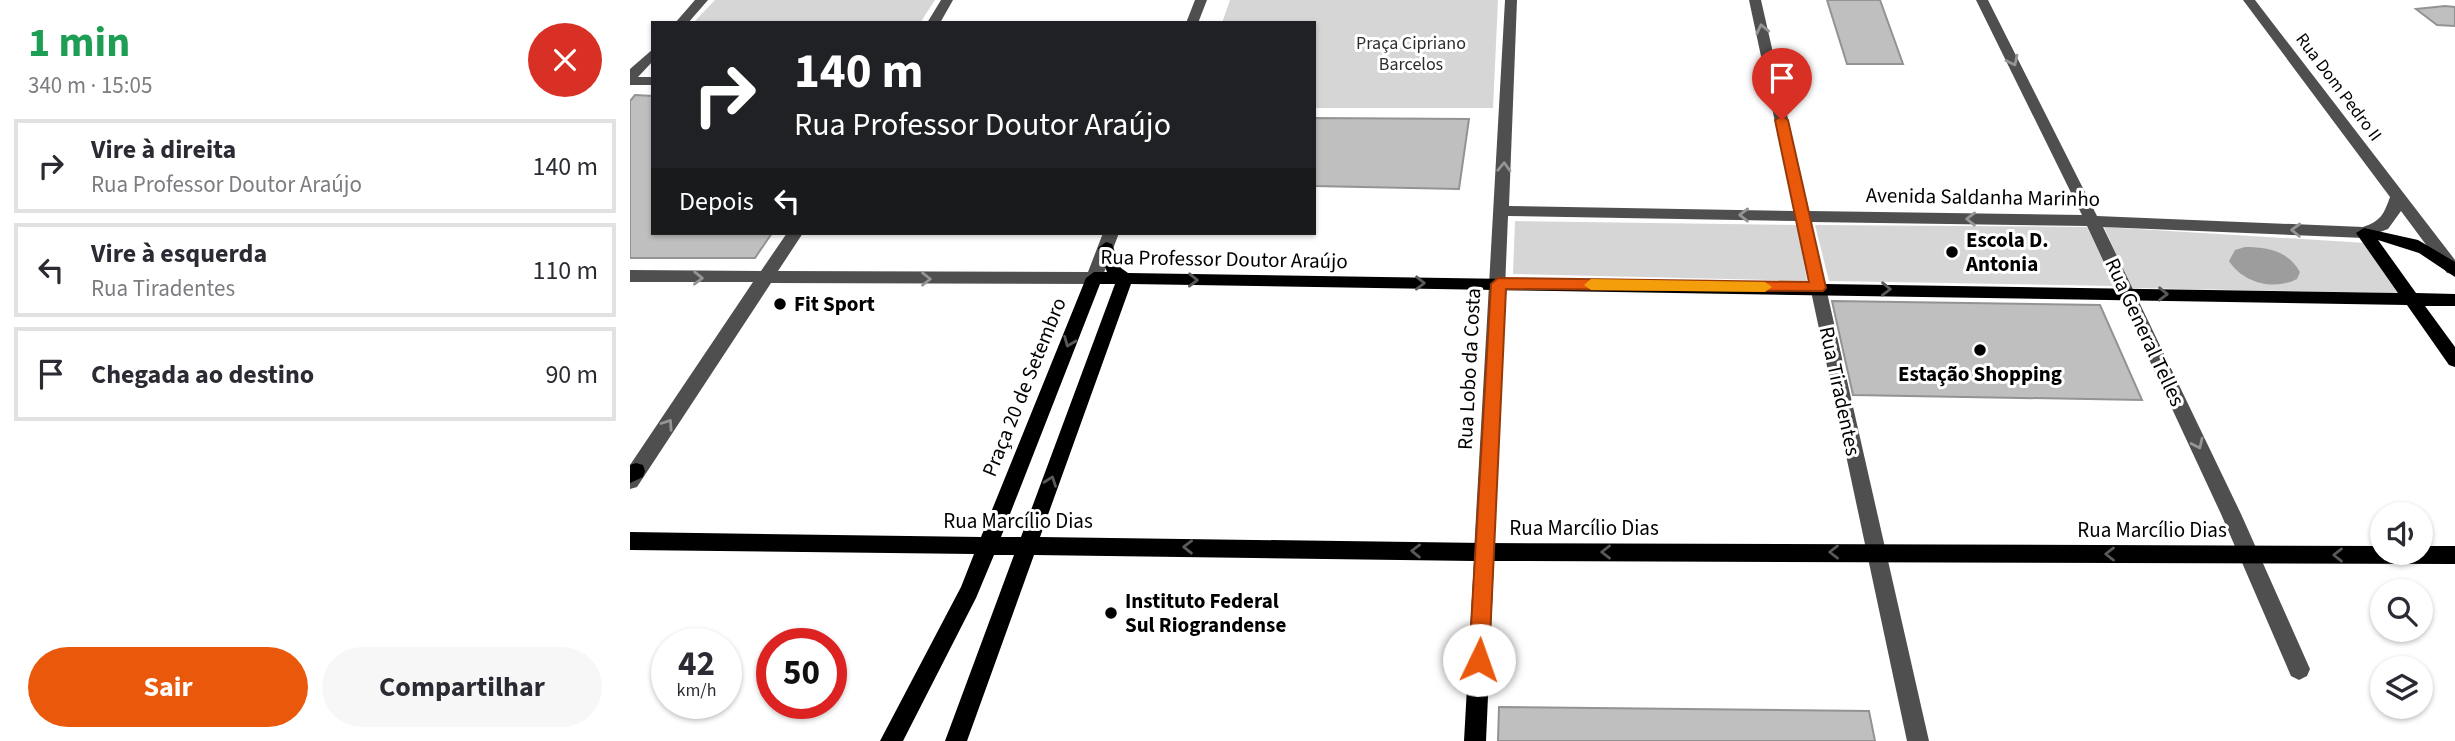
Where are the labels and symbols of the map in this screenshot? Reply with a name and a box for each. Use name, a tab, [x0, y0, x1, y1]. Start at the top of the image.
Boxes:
one-way arrow	[1755, 23, 1770, 35]
street label: Rua Dom Pedro II	[2290, 28, 2388, 147]
park label: Praça Cipriano Barcelos	[1356, 31, 1466, 77]
pin	[1752, 48, 1812, 120]
one-way arrow	[2004, 54, 2018, 66]
one-way arrow	[1497, 161, 1512, 172]
street label: Avenida Saldanha Marinho	[1866, 180, 2100, 214]
one-way arrow	[1738, 207, 1748, 223]
one-way arrow	[1965, 211, 1976, 227]
one-way arrow	[2291, 223, 2302, 238]
place label: Escola D. Antonia	[1965, 225, 2049, 279]
street label: Rua Professor Doutor Araújo	[1100, 242, 1348, 276]
marker: Escola D. Antonia	[1944, 244, 1960, 260]
street label: Rua General Telles	[2097, 253, 2193, 411]
one-way arrow	[693, 270, 704, 285]
one-way arrow	[921, 271, 931, 287]
one-way arrow	[1188, 272, 1199, 288]
one-way arrow	[1416, 275, 1426, 291]
one-way arrow	[1882, 281, 1892, 297]
one-way arrow	[2158, 286, 2169, 302]
street label: Rua Lobo da Costa	[1450, 287, 1488, 451]
place label: Fit Sport	[794, 289, 875, 319]
street label: Praça 20 de Setembro	[974, 293, 1074, 481]
marker: Fit Sport	[772, 296, 788, 312]
street label: Rua Tiradentes	[1812, 324, 1868, 459]
one-way arrow	[1063, 335, 1077, 347]
marker: Estação Shopping	[1972, 342, 1988, 358]
place label: Estação Shopping	[1898, 359, 2062, 389]
one-way arrow	[660, 419, 672, 432]
one-way arrow	[2189, 437, 2203, 449]
one-way arrow	[1043, 475, 1057, 487]
street label: Rua Marcílio Dias	[943, 506, 1093, 536]
street label: Rua Marcílio Dias	[1509, 513, 1659, 543]
street label: Rua Marcílio Dias	[2077, 515, 2227, 545]
one-way arrow	[1183, 540, 1194, 555]
one-way arrow	[1410, 543, 1421, 559]
one-way arrow	[1601, 544, 1611, 560]
one-way arrow	[1828, 544, 1839, 560]
one-way arrow	[2105, 546, 2115, 562]
one-way arrow	[2332, 547, 2343, 563]
place label: Instituto Federal Sul Riograndense	[1125, 586, 1286, 640]
marker: Instituto Federal Sul Riograndense	[1103, 605, 1119, 621]
position arrow	[1442, 623, 1516, 697]
speed limit sign: 50	[756, 628, 847, 719]

